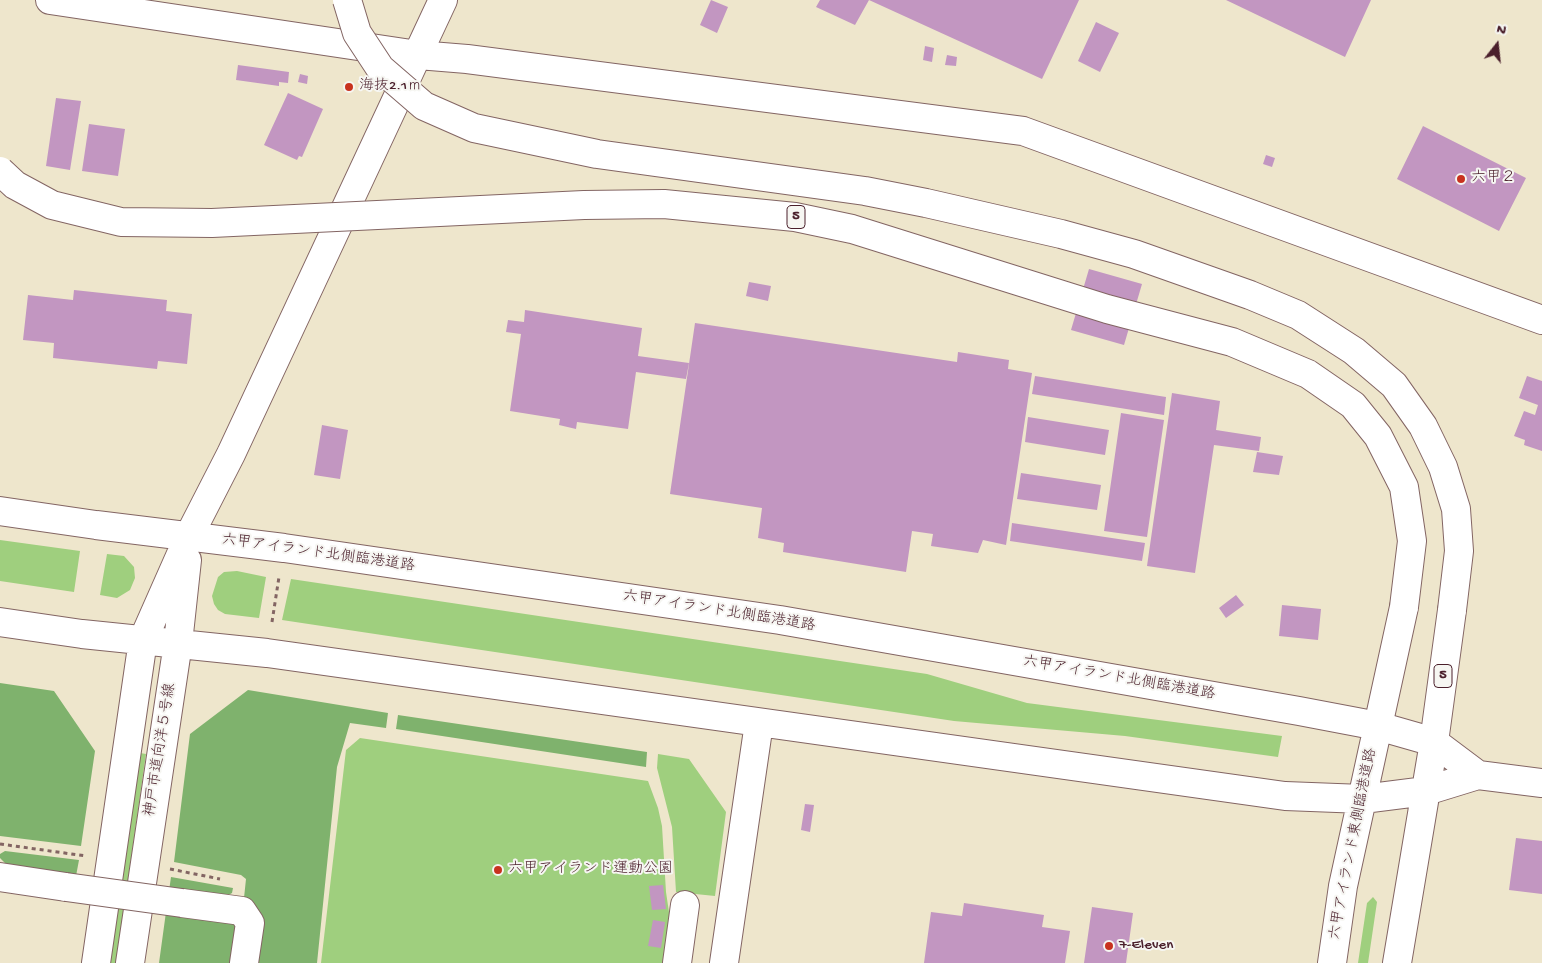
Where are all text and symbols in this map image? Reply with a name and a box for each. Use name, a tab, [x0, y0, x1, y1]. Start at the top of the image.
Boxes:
north arrow	[1472, 20, 1522, 70]
text: N	[1495, 21, 1508, 40]
place label: 海抜2.1ｍ	[359, 78, 422, 96]
marker: 海抜2.1ｍ	[343, 81, 355, 93]
place label: 六甲２	[1471, 170, 1516, 188]
marker: 六甲２	[1455, 173, 1467, 185]
road number: 5	[787, 206, 805, 228]
street label: 六甲アイランド北側臨港道路	[220, 532, 416, 576]
street label: 六甲アイランド北側臨港道路	[621, 588, 817, 636]
street label: 六甲アイランド北側臨港道路	[1021, 653, 1217, 705]
road number: 5	[1434, 664, 1452, 688]
street label: 神戸市道向洋５号線	[142, 682, 180, 818]
street label: 六甲アイランド東側臨港道路	[1327, 747, 1381, 941]
place label: 六甲アイランド運動公園	[508, 861, 673, 879]
marker: 六甲アイランド運動公園	[492, 864, 504, 876]
place label: 7-Eleven	[1119, 937, 1173, 955]
marker: 7-Eleven	[1103, 940, 1115, 952]

